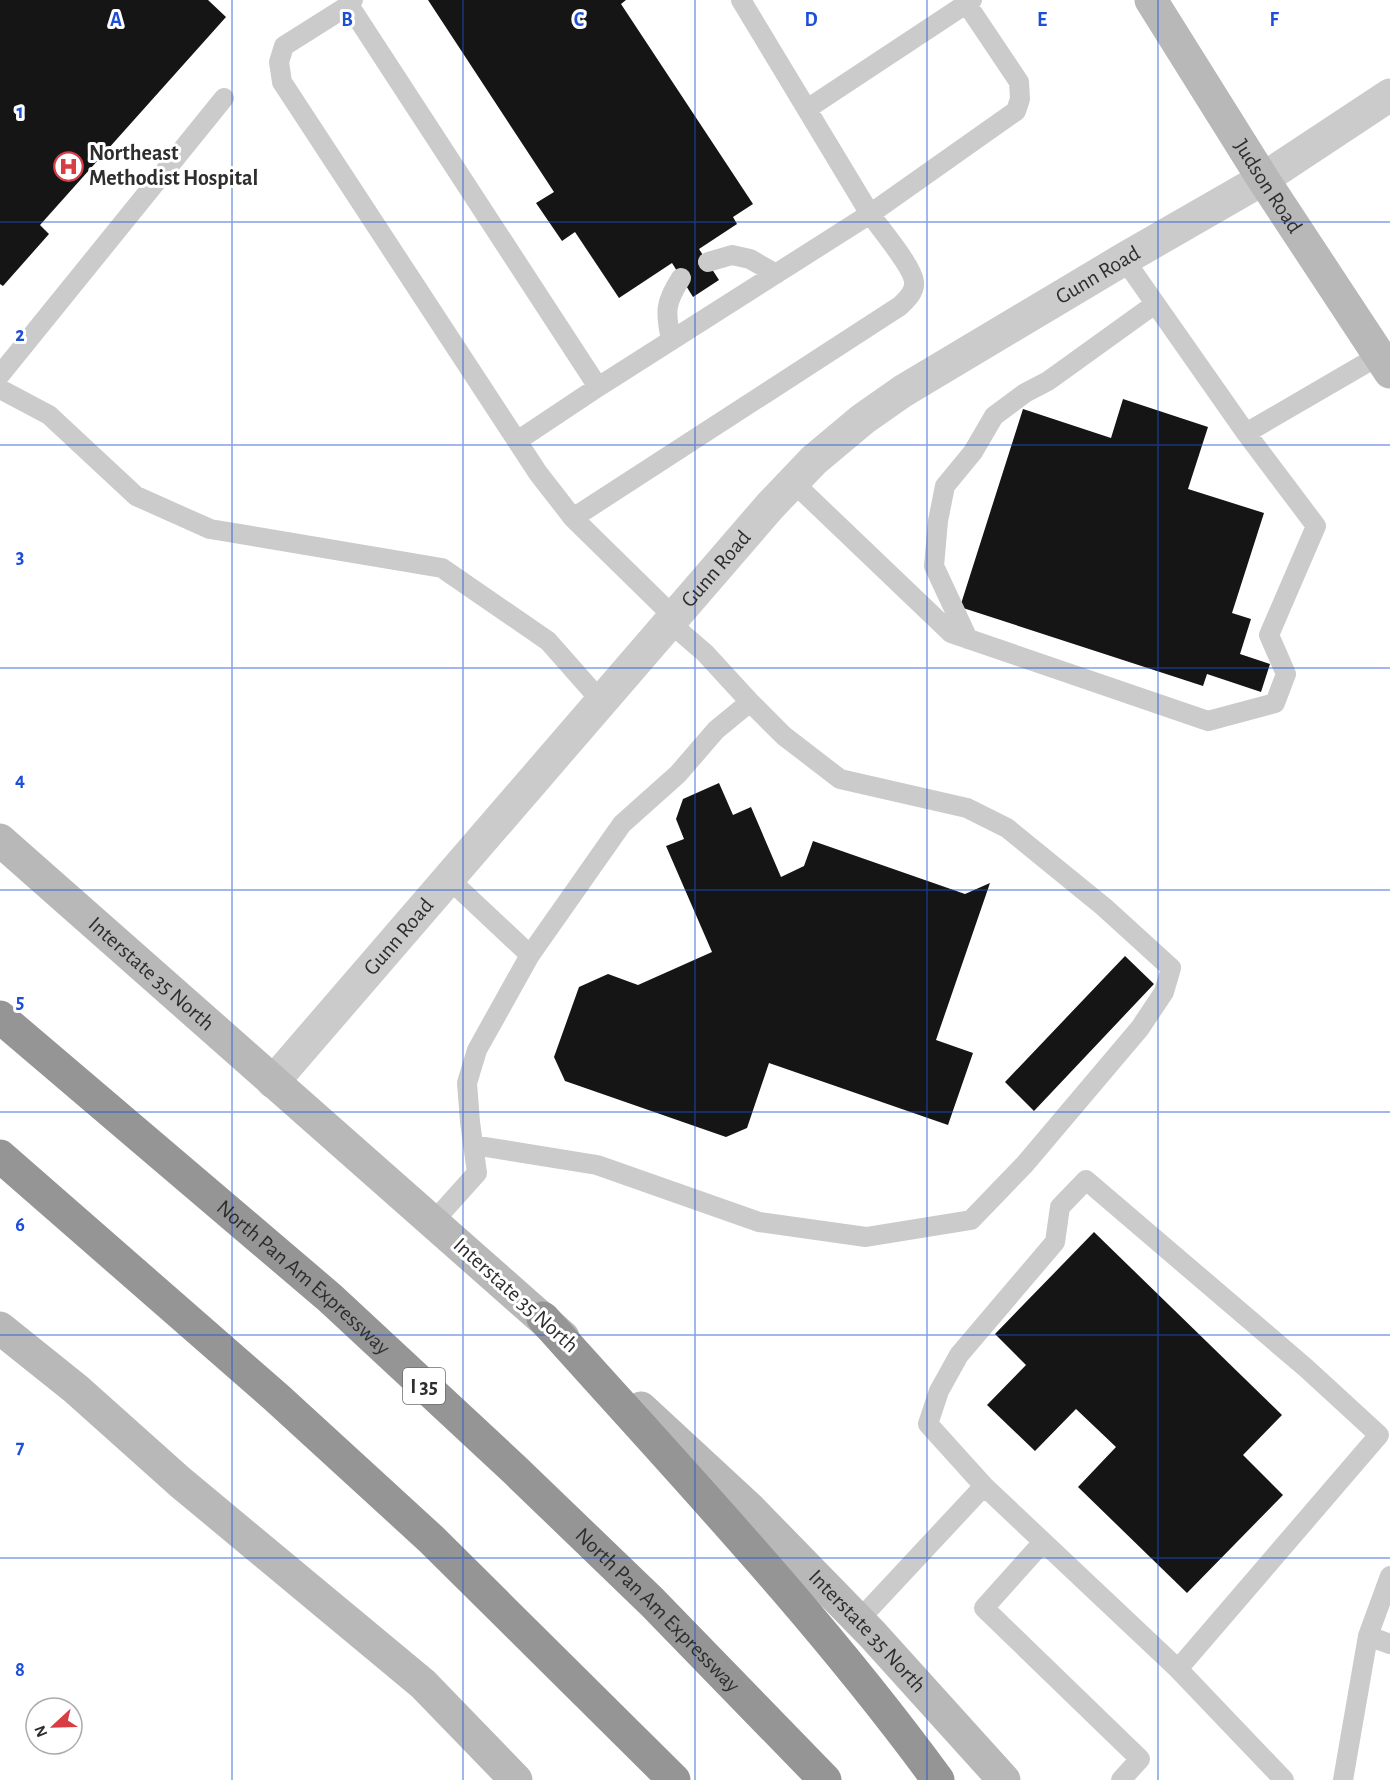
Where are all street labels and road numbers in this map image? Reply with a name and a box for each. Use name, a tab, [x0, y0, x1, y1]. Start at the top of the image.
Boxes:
street label: Judson Road	[1230, 135, 1306, 237]
street label: Gunn Road	[1052, 241, 1144, 308]
street label: Gunn Road	[677, 526, 755, 611]
street label: Gunn Road	[359, 894, 437, 979]
street label: Interstate 35 North	[84, 913, 219, 1035]
street label: North Pan Am Expressway	[213, 1196, 395, 1359]
street label: Interstate 35 North	[449, 1233, 583, 1357]
road number: I 35	[403, 1368, 445, 1404]
street label: North Pan Am Expressway	[571, 1524, 745, 1697]
street label: Interstate 35 North	[805, 1565, 930, 1697]

